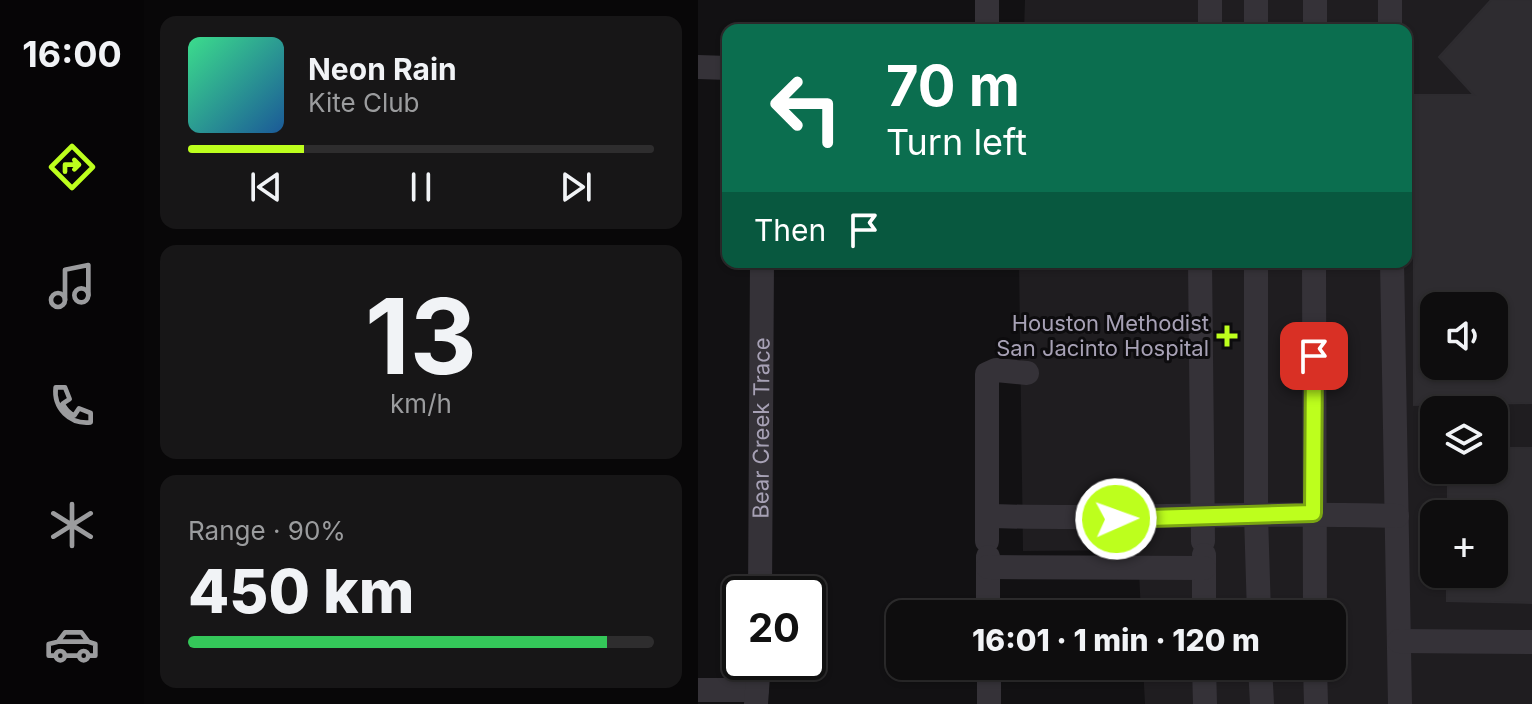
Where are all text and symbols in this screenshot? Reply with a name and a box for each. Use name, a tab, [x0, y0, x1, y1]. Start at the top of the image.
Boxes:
text: 16:00	[22, 32, 122, 76]
text: Neon Rain	[308, 51, 457, 87]
text: 70 m	[886, 52, 1020, 120]
icon: left	[754, 56, 858, 160]
text: Kite Club	[308, 87, 419, 118]
text: Turn left	[886, 120, 1027, 164]
icon: directions	[44, 139, 100, 195]
icon: previous	[244, 165, 288, 209]
icon: pause	[399, 165, 443, 209]
icon: next	[554, 165, 598, 209]
icon: arrive	[842, 208, 886, 252]
text: Then	[754, 212, 826, 248]
icon: music	[44, 258, 100, 314]
text: 13	[365, 273, 477, 399]
map controls	[1420, 292, 1508, 588]
button: sound	[1420, 292, 1508, 380]
place label: Houston Methodist San Jacinto Hospital	[996, 310, 1209, 361]
pin	[1280, 322, 1348, 390]
marker: Houston Methodist San Jacinto Hospital	[1216, 325, 1238, 347]
icon: arrive	[1292, 334, 1336, 378]
street label: Bear Creek Trace	[747, 337, 775, 519]
icon: phone	[44, 378, 100, 434]
text: km/h	[390, 388, 452, 419]
button: layers	[1420, 396, 1508, 484]
position arrow	[1074, 477, 1158, 561]
icon: climate	[44, 497, 100, 553]
button: +	[1420, 500, 1508, 588]
text: Range · 90%	[188, 515, 346, 546]
text: 450 km	[188, 555, 414, 627]
speed limit sign: 20	[722, 576, 826, 680]
icon: car	[44, 616, 100, 672]
text: 16:01 · 1 min · 120 m	[972, 622, 1260, 658]

